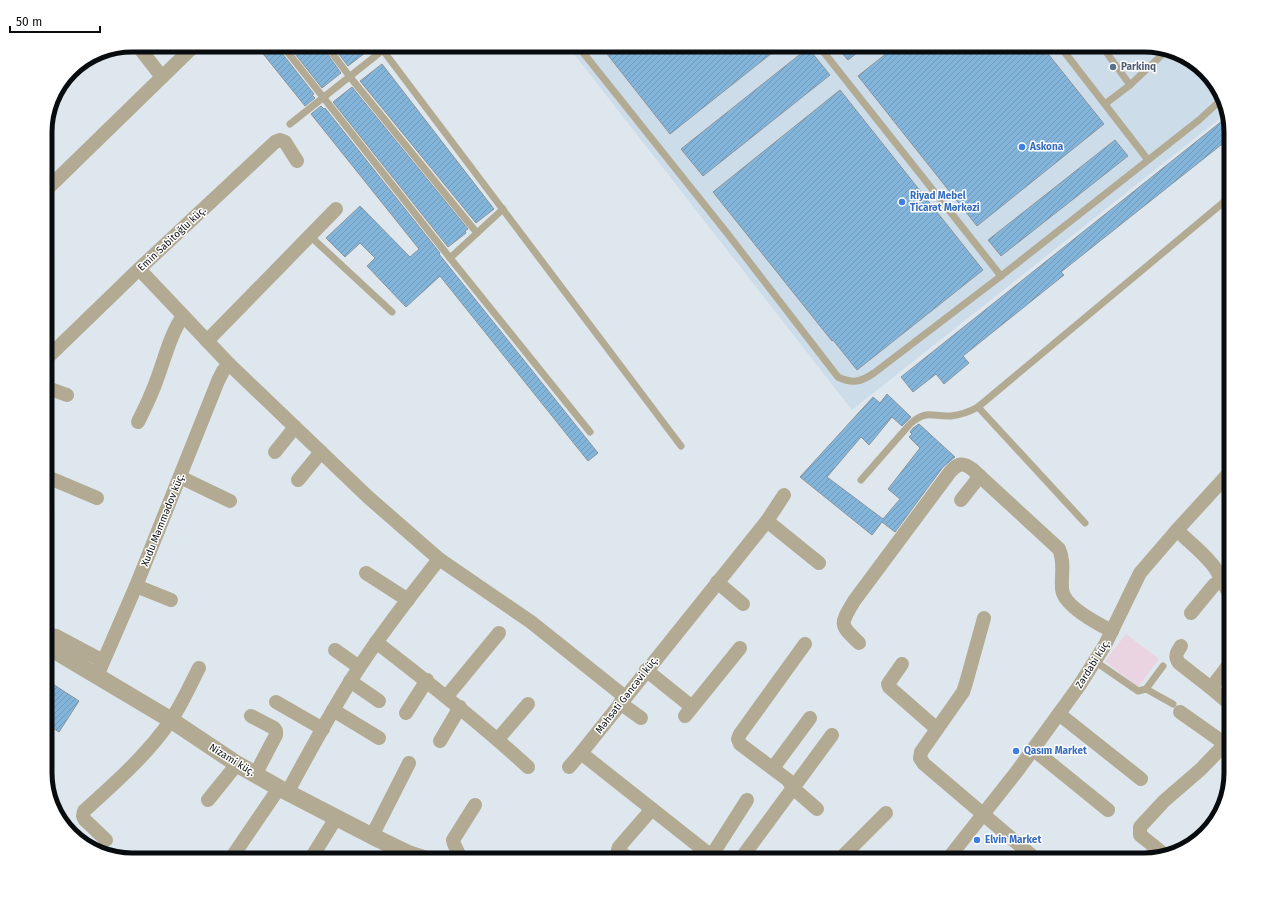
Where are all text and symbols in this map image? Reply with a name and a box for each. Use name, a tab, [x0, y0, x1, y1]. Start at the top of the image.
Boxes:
scale bar	[10, 8, 100, 34]
text: 50 m	[16, 15, 42, 29]
place label: Parkinq	[1121, 61, 1156, 73]
marker: Parkinq	[1108, 62, 1118, 72]
place label: Askona	[1029, 141, 1064, 153]
marker: Askona	[1017, 142, 1027, 152]
place label: Riyad Mebel Ticarət Mərkəzi	[910, 190, 980, 214]
marker: Riyad Mebel Ticarət Mərkəzi	[897, 197, 907, 207]
street label: Emin Sabitoğlu küç.	[135, 204, 209, 274]
street label: Xudu Məmmədov küç.	[139, 472, 187, 568]
street label: Zərdabi küç.	[1073, 637, 1113, 691]
street label: Məhsəti Gəncəvi küç.	[593, 654, 661, 736]
street label: Nizami küç.	[207, 741, 257, 779]
place label: Qasım Market	[1024, 745, 1087, 757]
marker: Qasım Market	[1011, 746, 1021, 756]
place label: Elvin Market	[985, 834, 1041, 846]
marker: Elvin Market	[972, 835, 982, 845]

